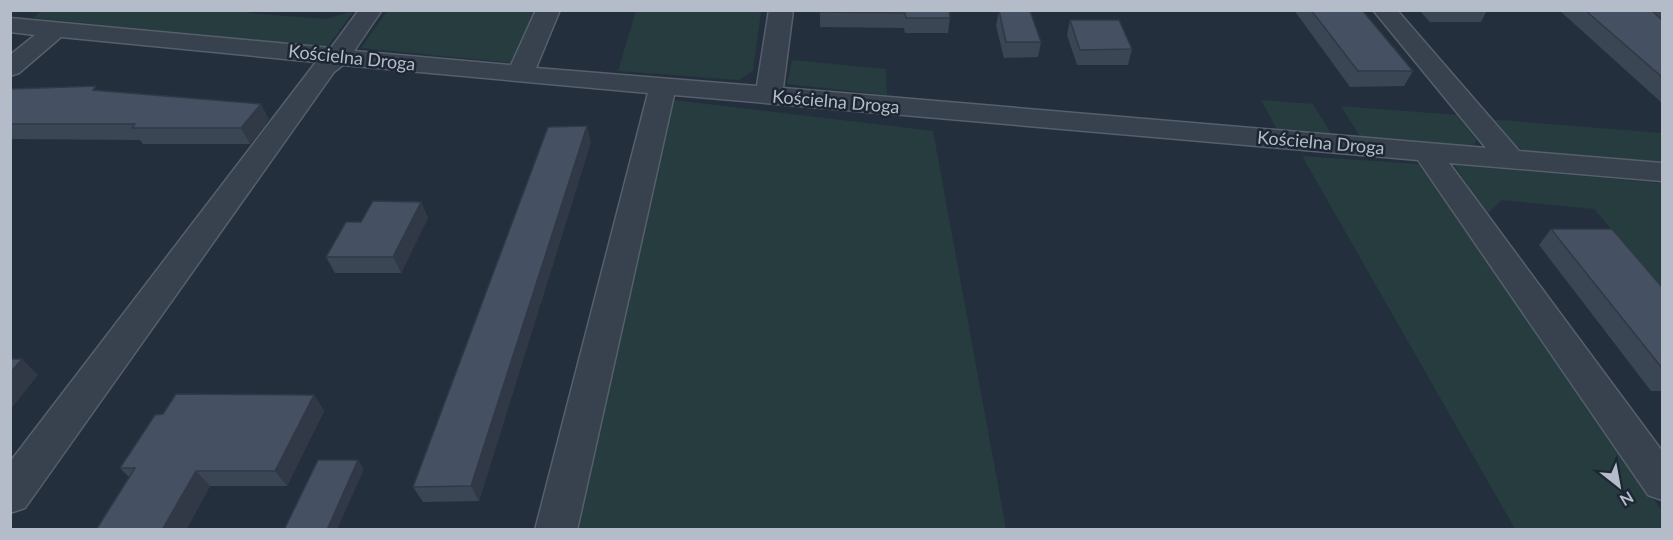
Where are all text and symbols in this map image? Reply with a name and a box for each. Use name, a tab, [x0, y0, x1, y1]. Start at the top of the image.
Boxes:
street label: Kościelna Droga	[287, 39, 417, 75]
street label: Kościelna Droga	[771, 84, 901, 118]
street label: Kościelna Droga	[1256, 125, 1386, 159]
north arrow	[1589, 456, 1649, 516]
text: N	[1617, 488, 1637, 511]

